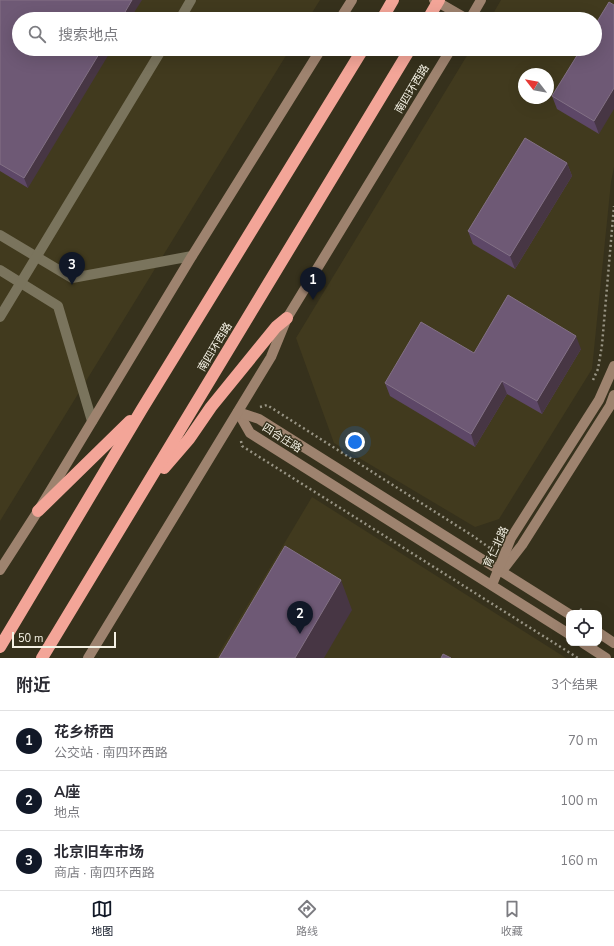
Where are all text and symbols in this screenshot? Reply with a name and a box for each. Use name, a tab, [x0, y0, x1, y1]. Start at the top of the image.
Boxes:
search box	[12, 12, 602, 56]
icon: search	[26, 23, 48, 45]
text: 搜索地点	[58, 25, 118, 45]
street label: 南四环西路	[391, 62, 433, 116]
north arrow	[518, 68, 554, 104]
pin: 3	[59, 252, 85, 285]
pin: 1	[300, 267, 326, 300]
street label: 南四环西路	[194, 320, 236, 374]
street label: 四合庄路	[259, 420, 305, 456]
your location	[345, 432, 365, 452]
street label: 育仁北路	[480, 524, 512, 570]
pin: 2	[287, 601, 313, 634]
map controls	[566, 610, 602, 646]
button: locate	[566, 610, 602, 646]
scale bar	[12, 630, 116, 649]
text: 50 m	[18, 631, 43, 646]
text: 附近	[16, 674, 50, 697]
text: 3个结果	[551, 676, 598, 694]
text: 花乡桥西	[54, 722, 114, 742]
text: 1	[25, 732, 33, 750]
text: 70 m	[568, 732, 598, 750]
text: 公交站 · 南四环西路	[54, 744, 168, 762]
text: A座	[54, 782, 80, 802]
text: 2	[25, 792, 33, 810]
text: 100 m	[560, 792, 598, 810]
text: 地点	[54, 804, 80, 822]
text: 北京旧车市场	[54, 842, 144, 862]
text: 3	[25, 852, 33, 870]
text: 160 m	[560, 852, 598, 870]
text: 商店 · 南四环西路	[54, 864, 155, 882]
tab: 地图	[91, 898, 113, 939]
tab: 路线	[296, 898, 318, 939]
tab: 收藏	[501, 898, 523, 939]

